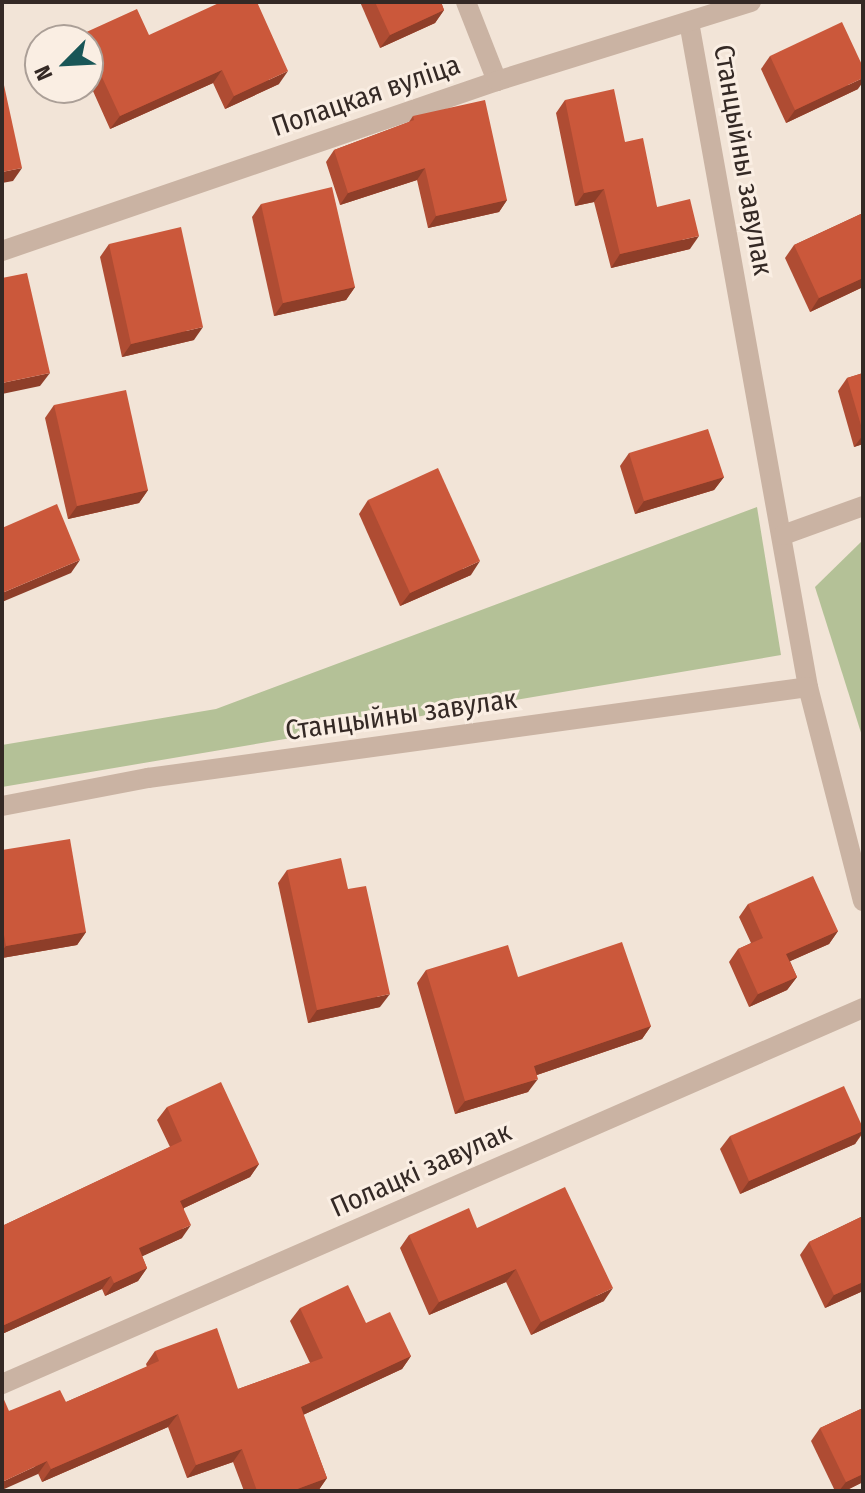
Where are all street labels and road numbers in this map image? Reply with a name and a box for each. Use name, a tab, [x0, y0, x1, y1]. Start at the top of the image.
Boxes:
street label: Станцыйны завулак	[706, 42, 780, 278]
street label: Полацкая вуліца	[267, 48, 465, 144]
street label: Станцыйны завулак	[283, 682, 519, 748]
street label: Полацкі завулак	[326, 1115, 516, 1225]

